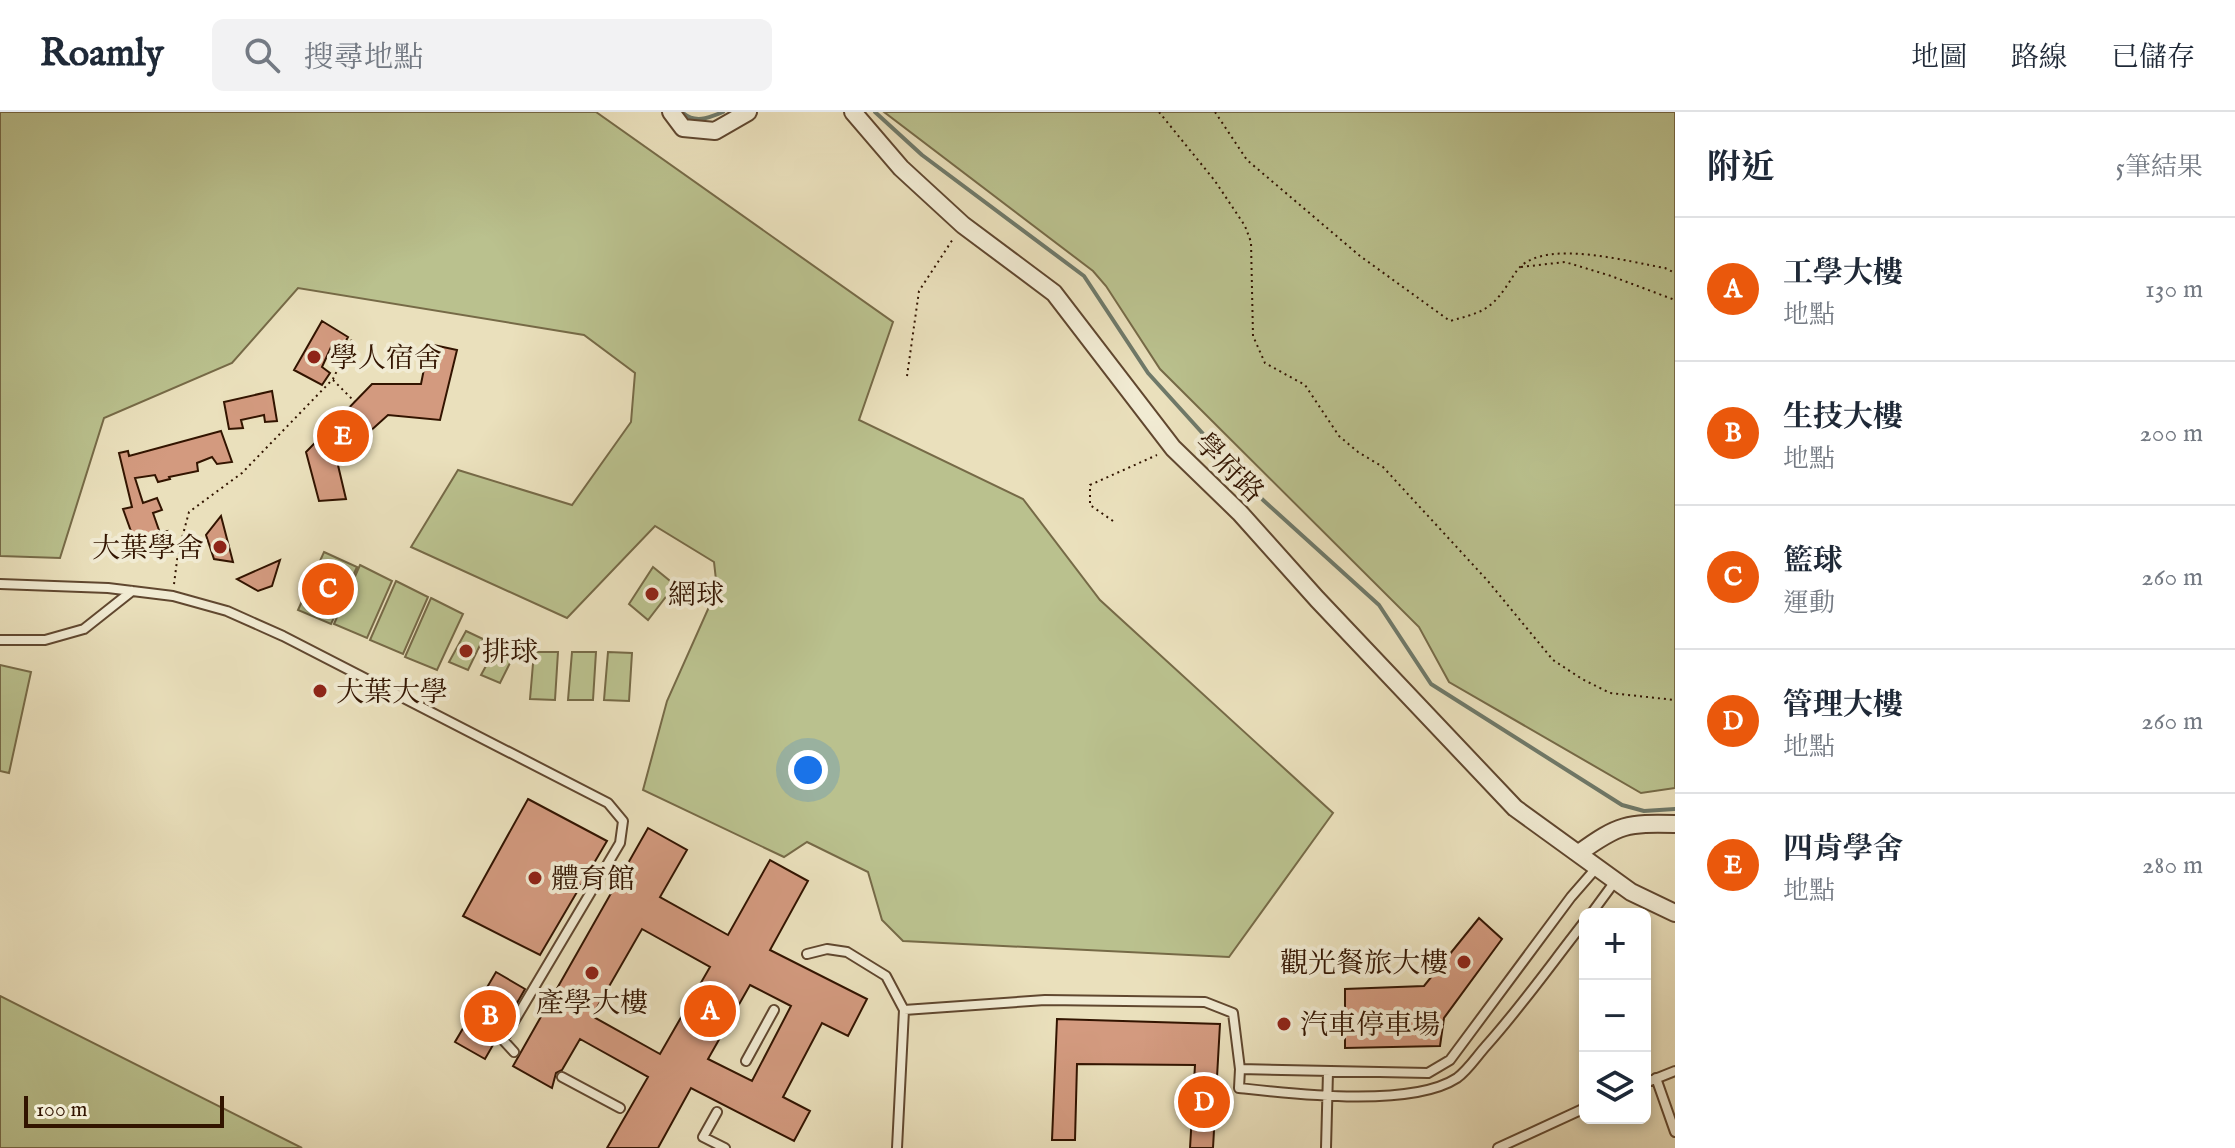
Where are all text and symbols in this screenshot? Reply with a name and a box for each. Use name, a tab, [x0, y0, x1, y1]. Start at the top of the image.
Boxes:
search box	[212, 19, 772, 91]
text: Roamly	[40, 31, 164, 79]
icon: search	[240, 33, 284, 77]
text: 搜尋地點	[304, 40, 424, 78]
text: 地圖	[1911, 41, 1967, 76]
text: 路線	[2011, 41, 2067, 76]
text: 已儲存	[2111, 41, 2195, 76]
text: 附近	[1707, 147, 1775, 190]
text: 5筆結果	[2116, 151, 2203, 184]
text: 工學大樓	[1783, 255, 1903, 293]
text: A	[1724, 273, 1742, 306]
text: 130 m	[2145, 273, 2203, 306]
text: 地點	[1783, 299, 1835, 332]
place label: 學人宿舍	[330, 342, 442, 377]
marker: 學人宿舍	[305, 348, 323, 366]
text: 生技大樓	[1783, 399, 1903, 437]
pin: E	[317, 406, 369, 466]
text: B	[1724, 417, 1742, 450]
text: 200 m	[2139, 417, 2203, 450]
street label: 學府路	[1186, 427, 1270, 511]
text: 地點	[1783, 443, 1835, 476]
place label: 大葉學舍	[92, 532, 204, 567]
marker: 大葉學舍	[211, 538, 229, 556]
text: 籃球	[1783, 543, 1843, 581]
pin: C	[302, 559, 354, 619]
text: C	[1724, 561, 1742, 594]
text: 260 m	[2141, 561, 2203, 594]
place label: 網球	[668, 579, 724, 614]
marker: 網球	[643, 585, 661, 603]
text: 運動	[1783, 587, 1835, 620]
place label: 排球	[482, 636, 538, 671]
marker: 排球	[457, 642, 475, 660]
place label: 大葉大學	[336, 676, 448, 711]
marker: 大葉大學	[311, 682, 329, 700]
text: 管理大樓	[1783, 687, 1903, 725]
text: D	[1723, 705, 1743, 738]
text: 260 m	[2141, 705, 2203, 738]
text: 地點	[1783, 731, 1835, 764]
your location	[788, 750, 828, 790]
text: 四肯學舍	[1783, 831, 1903, 869]
text: E	[1724, 849, 1742, 882]
text: 280 m	[2142, 849, 2203, 882]
place label: 體育館	[551, 863, 635, 898]
marker: 體育館	[526, 869, 544, 887]
text: 地點	[1783, 875, 1835, 908]
map controls	[1579, 908, 1651, 1124]
button: +	[1579, 908, 1651, 980]
place label: 觀光餐旅大樓	[1280, 947, 1448, 982]
marker: 觀光餐旅大樓	[1455, 953, 1473, 971]
marker: 產學大樓	[583, 964, 601, 982]
button: −	[1579, 980, 1651, 1052]
pin: A	[684, 981, 736, 1041]
pin: B	[464, 986, 516, 1046]
place label: 產學大樓	[536, 987, 648, 1022]
place label: 汽車停車場	[1300, 1009, 1440, 1044]
marker: 汽車停車場	[1275, 1015, 1293, 1033]
button: layers	[1579, 1052, 1651, 1124]
pin: D	[1178, 1072, 1230, 1132]
scale bar	[24, 1092, 224, 1128]
text: 100 m	[36, 1096, 88, 1124]

